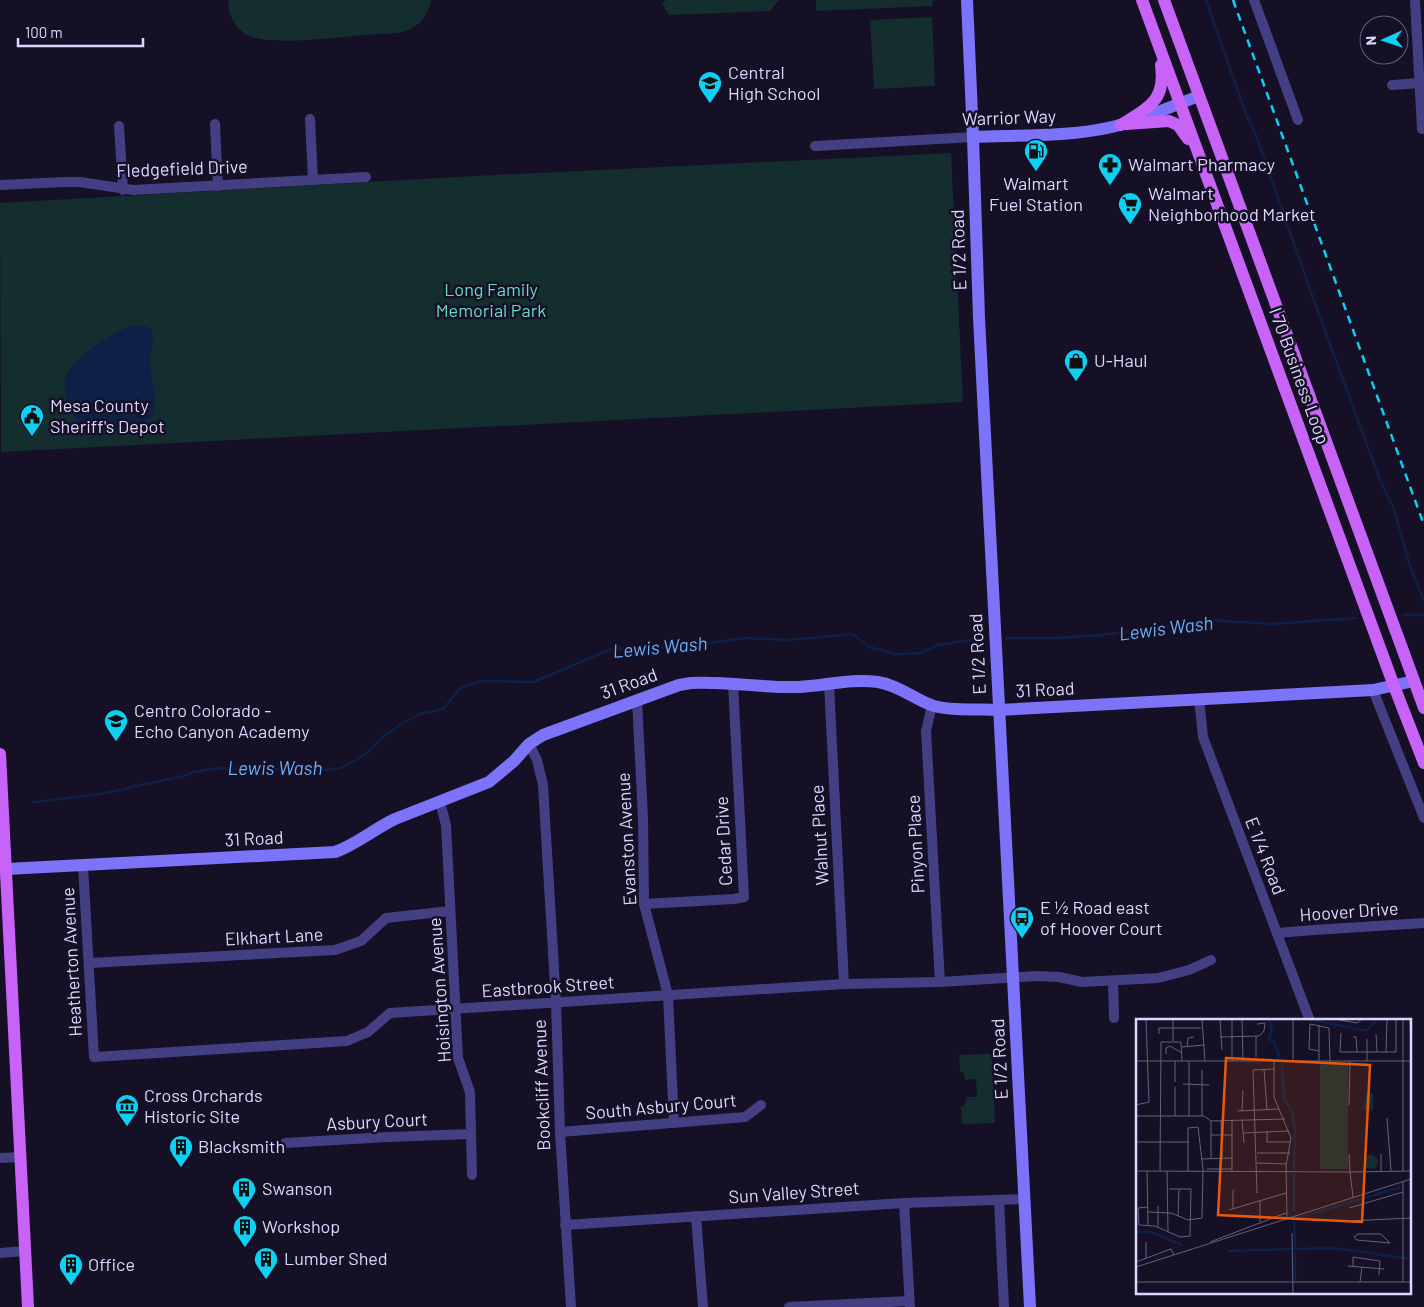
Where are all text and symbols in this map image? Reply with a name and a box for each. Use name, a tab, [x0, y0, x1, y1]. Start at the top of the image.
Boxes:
scale bar	[18, 15, 142, 47]
north arrow	[1359, 15, 1409, 65]
text: 100 m	[25, 23, 63, 41]
text: N	[1362, 36, 1379, 46]
place label: Central High School	[728, 61, 821, 104]
school or university icon: Central High School	[697, 70, 723, 104]
street label: Warrior Way	[962, 104, 1056, 130]
fuel station icon: Walmart Fuel Station	[1023, 138, 1049, 172]
pharmacy icon: Walmart Pharmacy	[1097, 152, 1123, 186]
place label: Walmart Pharmacy	[1128, 153, 1275, 175]
street label: Fledgefield Drive	[116, 155, 248, 181]
place label: Walmart Fuel Station	[989, 172, 1083, 215]
place label: Walmart Neighborhood Market	[1148, 182, 1316, 225]
supermarket icon: Walmart Neighborhood Market	[1117, 191, 1143, 225]
street label: E 1/2 Road	[946, 209, 970, 291]
park label: Long Family Memorial Park	[436, 278, 546, 321]
street label: I 70 Business Loop	[1265, 304, 1335, 447]
shop icon: U-Haul	[1063, 348, 1089, 382]
place label: U-Haul	[1094, 349, 1148, 371]
place label: Mesa County Sheriff's Depot	[50, 394, 165, 437]
public building icon: Mesa County Sheriff's Depot	[19, 403, 45, 437]
water label: Lewis Wash	[1117, 610, 1214, 645]
street label: E 1/2 Road	[964, 613, 990, 695]
water label: Lewis Wash	[612, 631, 708, 662]
street label: 31 Road	[597, 663, 660, 703]
street label: 31 Road	[1015, 676, 1075, 702]
place label: Centro Colorado - Echo Canyon Academy	[134, 699, 310, 742]
school or university icon: Centro Colorado - Echo Canyon Academy	[103, 708, 129, 742]
water label: Lewis Wash	[228, 756, 322, 779]
street label: Evanston Avenue	[612, 772, 640, 906]
street label: Walnut Place	[805, 784, 833, 886]
street label: Pinyon Place	[901, 794, 929, 894]
street label: Cedar Drive	[710, 796, 736, 886]
street label: E 1/4 Road	[1241, 814, 1291, 898]
street label: 31 Road	[224, 825, 284, 851]
street label: Heatherton Avenue	[56, 887, 86, 1037]
place label: E ½ Road east of Hoover Court	[1040, 896, 1162, 939]
street label: Hoover Drive	[1299, 897, 1399, 925]
bus stop icon: E ½ Road east of Hoover Court	[1009, 905, 1035, 939]
street label: Hoisington Avenue	[423, 917, 455, 1063]
street label: Elkhart Lane	[224, 922, 324, 950]
street label: Eastbrook Street	[481, 970, 615, 1002]
street label: E 1/2 Road	[986, 1018, 1012, 1100]
street label: Bookcliff Avenue	[528, 1019, 554, 1151]
inset map	[1136, 1019, 1412, 1294]
place label: Cross Orchards Historic Site	[144, 1084, 263, 1127]
street label: South Asbury Court	[584, 1088, 737, 1124]
museum icon: Cross Orchards Historic Site	[114, 1093, 140, 1127]
street label: Asbury Court	[326, 1107, 428, 1135]
building icon: Blacksmith	[168, 1134, 194, 1168]
place label: Blacksmith	[198, 1135, 285, 1157]
building icon: Swanson	[231, 1176, 257, 1210]
street label: Sun Valley Street	[728, 1176, 860, 1208]
place label: Swanson	[262, 1177, 332, 1199]
building icon: Workshop	[232, 1214, 258, 1248]
place label: Workshop	[262, 1215, 340, 1237]
building icon: Lumber Shed	[253, 1246, 279, 1280]
place label: Lumber Shed	[284, 1247, 388, 1269]
building icon: Office	[58, 1252, 84, 1286]
place label: Office	[88, 1253, 135, 1275]

